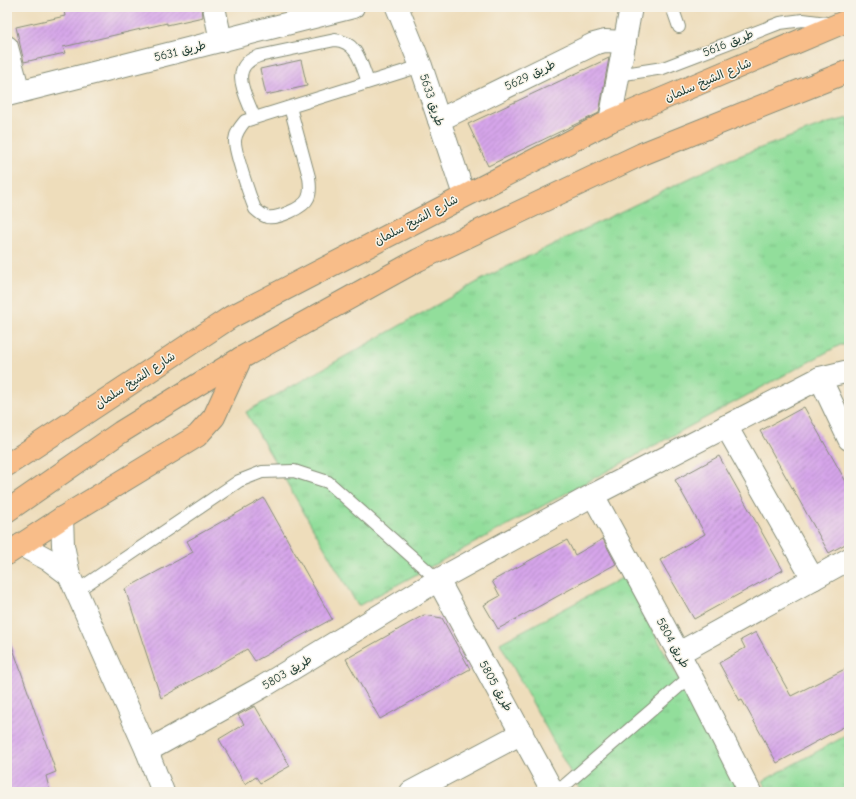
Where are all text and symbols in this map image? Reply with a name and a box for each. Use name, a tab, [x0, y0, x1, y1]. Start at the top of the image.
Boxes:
street label: طريق 5616	[701, 26, 755, 60]
street label: طريق 5631	[153, 38, 207, 64]
street label: شارع الشيخ سلمان	[663, 55, 754, 106]
street label: طريق 5629	[502, 57, 558, 93]
street label: طريق 5633	[417, 72, 447, 128]
street label: شارع الشيخ سلمان	[372, 192, 461, 250]
street label: شارع الشيخ سلمان	[92, 349, 179, 413]
street label: طريق 5804	[654, 616, 692, 670]
street label: طريق 5803	[260, 652, 314, 692]
street label: طريق 5805	[476, 658, 516, 714]

